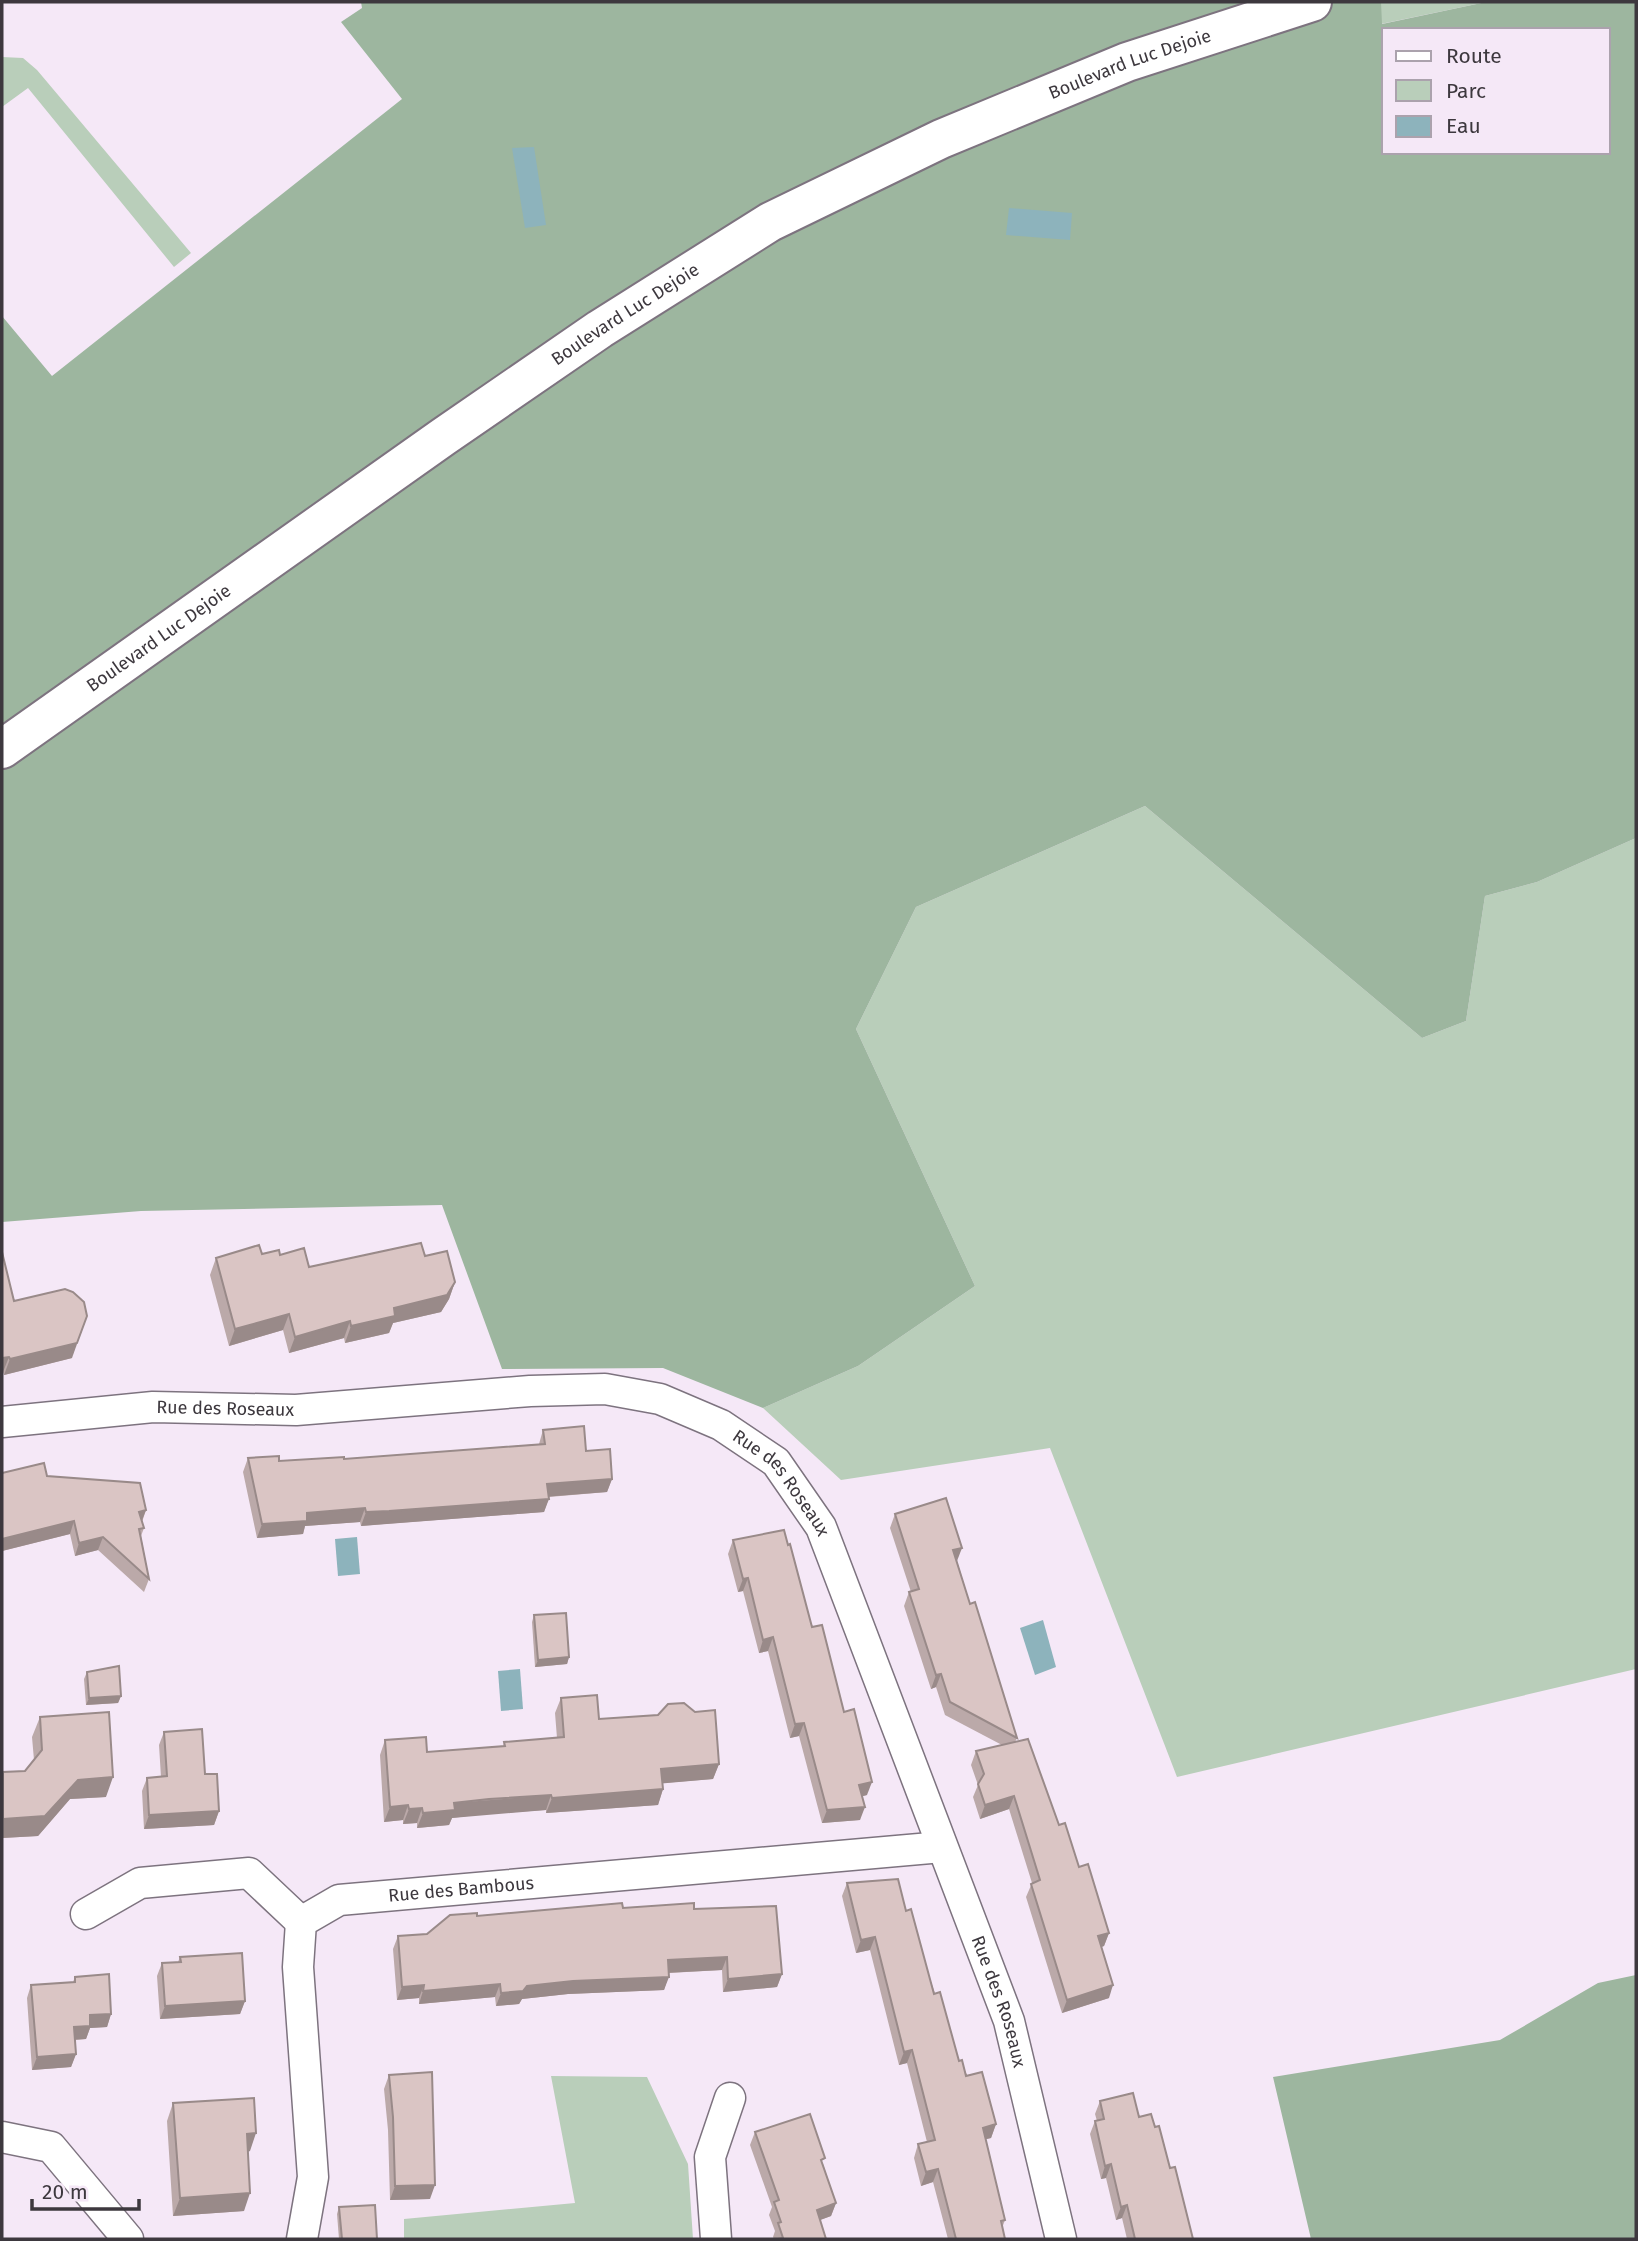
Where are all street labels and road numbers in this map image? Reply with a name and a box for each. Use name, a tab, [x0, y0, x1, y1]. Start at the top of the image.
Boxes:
street label: Boulevard Luc Dejoie	[1045, 24, 1214, 104]
street label: Boulevard Luc Dejoie	[547, 258, 703, 370]
street label: Boulevard Luc Dejoie	[82, 580, 235, 697]
street label: Rue des Roseaux	[156, 1396, 295, 1421]
street label: Rue des Roseaux	[728, 1425, 835, 1539]
street label: Rue des Bambous	[387, 1872, 535, 1907]
street label: Rue des Roseaux	[966, 1932, 1031, 2070]

